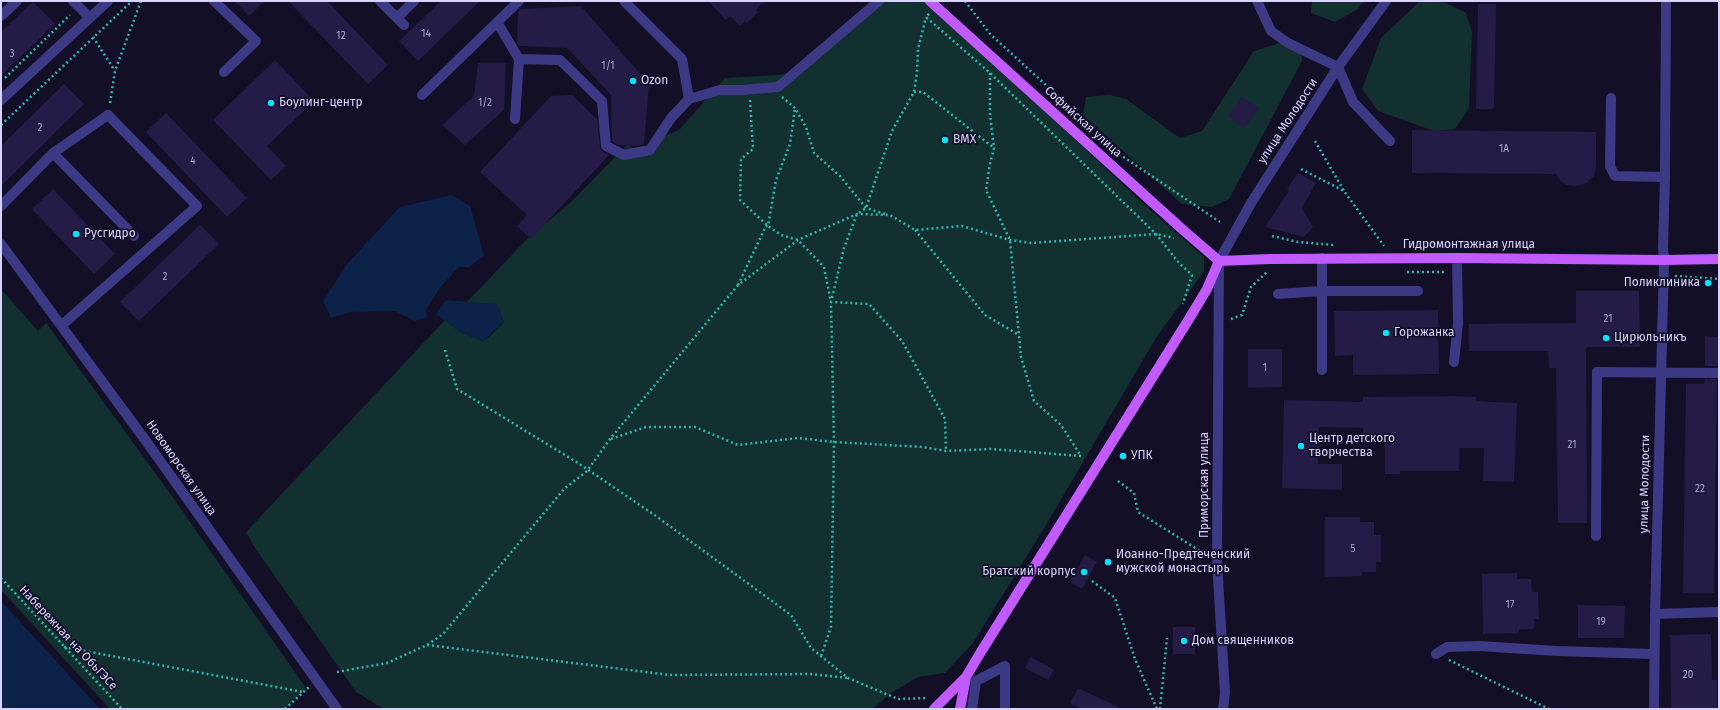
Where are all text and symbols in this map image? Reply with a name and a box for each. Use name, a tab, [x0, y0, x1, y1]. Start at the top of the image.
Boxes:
house number: 14	[421, 28, 431, 40]
house number: 12	[336, 30, 346, 42]
house number: 3	[10, 48, 14, 60]
house number: 1/1	[601, 60, 615, 72]
place label: Ozon	[641, 74, 668, 88]
marker: Ozon	[628, 76, 638, 86]
street label: улица Молодости	[1255, 76, 1321, 166]
street label: Софийская улица	[1041, 83, 1125, 161]
place label: Боулинг-центр	[279, 96, 363, 110]
house number: 1/2	[478, 97, 492, 109]
marker: Боулинг-центр	[266, 98, 276, 108]
house number: 2	[38, 122, 42, 134]
place label: BMX	[953, 133, 976, 147]
marker: BMX	[940, 135, 950, 145]
house number: 1А	[1499, 143, 1509, 155]
house number: 4	[190, 155, 196, 167]
place label: Русгидро	[84, 227, 136, 241]
marker: Русгидро	[71, 229, 81, 239]
street label: Гидромонтажная улица	[1403, 238, 1535, 252]
house number: 2	[163, 271, 167, 283]
place label: Поликлиника	[1624, 276, 1700, 290]
marker: Поликлиника	[1703, 278, 1713, 288]
house number: 21	[1603, 313, 1613, 325]
place label: Горожанка	[1394, 326, 1455, 340]
marker: Горожанка	[1381, 328, 1391, 338]
place label: Цирюльникъ	[1614, 331, 1686, 345]
marker: Цирюльникъ	[1601, 333, 1611, 343]
house number: 1	[1263, 362, 1267, 374]
street label: Новоморская улица	[143, 418, 219, 518]
street label: Приморская улица	[1198, 432, 1212, 538]
place label: Центр детского творчества	[1309, 432, 1395, 460]
street label: улица Молодости	[1637, 435, 1653, 533]
house number: 21	[1567, 439, 1577, 451]
marker: Центр детского творчества	[1296, 441, 1306, 451]
place label: УПК	[1131, 449, 1153, 463]
marker: УПК	[1118, 451, 1128, 461]
house number: 22	[1695, 483, 1705, 495]
house number: 5	[1350, 543, 1356, 555]
place label: Иоанно-Предтеченский мужской монастырь	[1116, 548, 1250, 576]
marker: Иоанно-Предтеченский мужской монастырь	[1103, 557, 1113, 567]
place label: Братский корпус	[982, 565, 1076, 579]
marker: Братский корпус	[1079, 567, 1089, 577]
street label: Набережная на ОбьГЭСе	[16, 583, 120, 693]
house number: 17	[1506, 599, 1514, 611]
house number: 19	[1596, 616, 1606, 628]
place label: Дом священников	[1192, 634, 1294, 648]
marker: Дом священников	[1179, 636, 1189, 646]
house number: 20	[1683, 669, 1693, 681]

